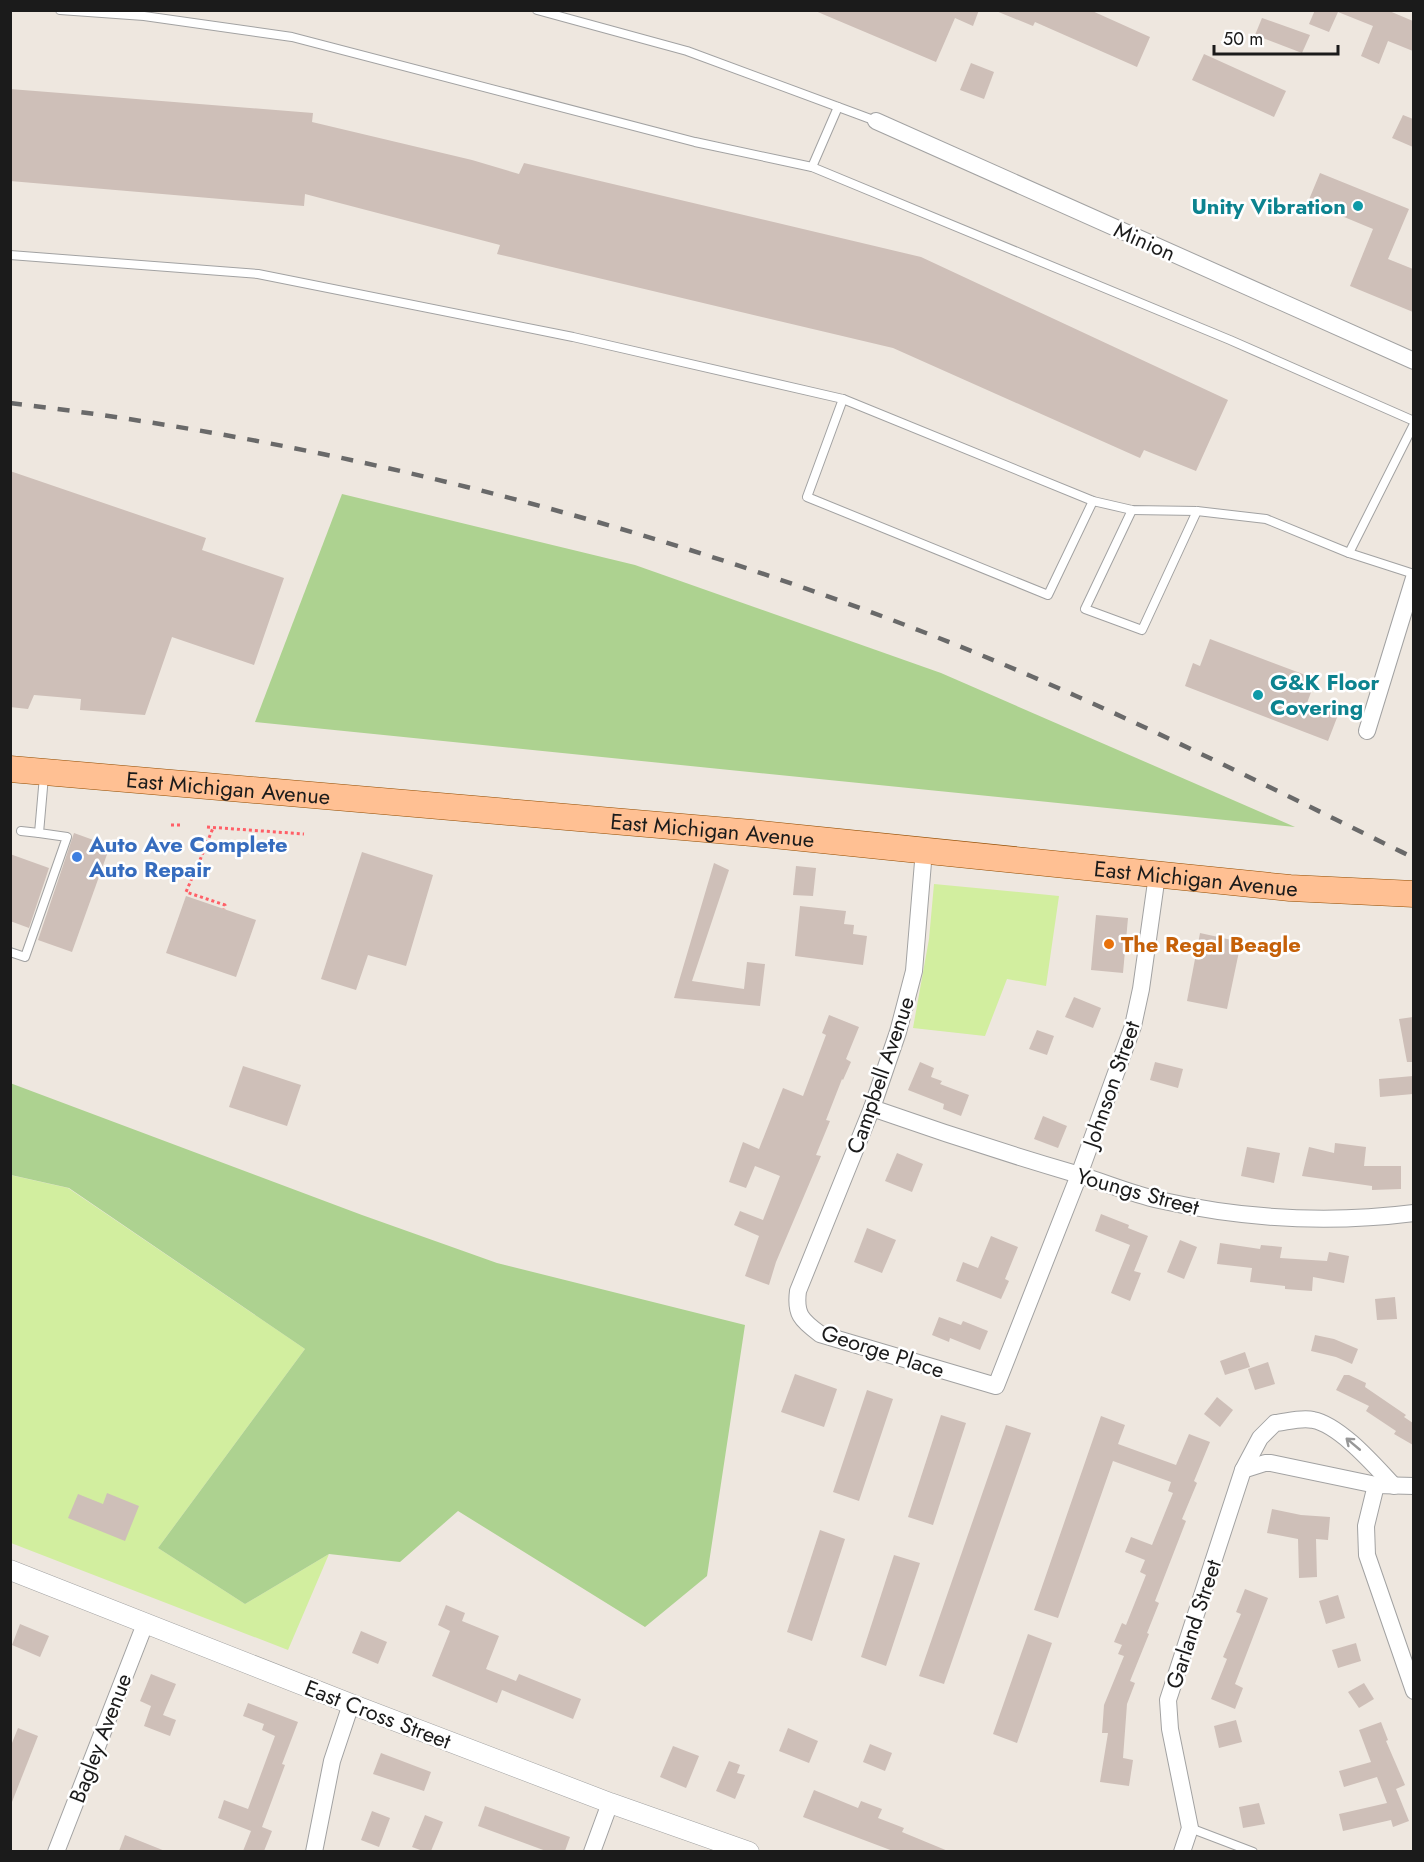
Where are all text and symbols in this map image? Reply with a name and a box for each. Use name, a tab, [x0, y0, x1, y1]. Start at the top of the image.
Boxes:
scale bar	[1214, 18, 1338, 56]
text: 50 m	[1223, 26, 1263, 52]
place label: Unity Vibration	[1191, 190, 1346, 222]
marker: Unity Vibration	[1351, 199, 1365, 213]
street label: Minion	[1109, 213, 1181, 269]
place label: G&K Floor Covering	[1270, 666, 1380, 723]
marker: G&K Floor Covering	[1251, 688, 1265, 702]
street label: East Michigan Avenue	[125, 763, 332, 813]
street label: East Michigan Avenue	[609, 805, 816, 855]
place label: Auto Ave Complete Auto Repair	[88, 828, 288, 885]
marker: Auto Ave Complete Auto Repair	[70, 850, 84, 864]
street label: East Michigan Avenue	[1092, 852, 1299, 904]
place label: The Regal Beagle	[1121, 928, 1301, 960]
marker: The Regal Beagle	[1102, 937, 1116, 951]
street label: Campbell Avenue	[838, 992, 922, 1158]
street label: Johnson Street	[1073, 1016, 1148, 1154]
street label: Youngs Street	[1073, 1159, 1204, 1223]
street label: George Place	[817, 1316, 949, 1386]
one-way arrow	[1346, 1437, 1361, 1451]
street label: Garland Street	[1157, 1555, 1229, 1693]
street label: Bagley Avenue	[61, 1669, 139, 1807]
street label: East Cross Street	[300, 1671, 457, 1757]

